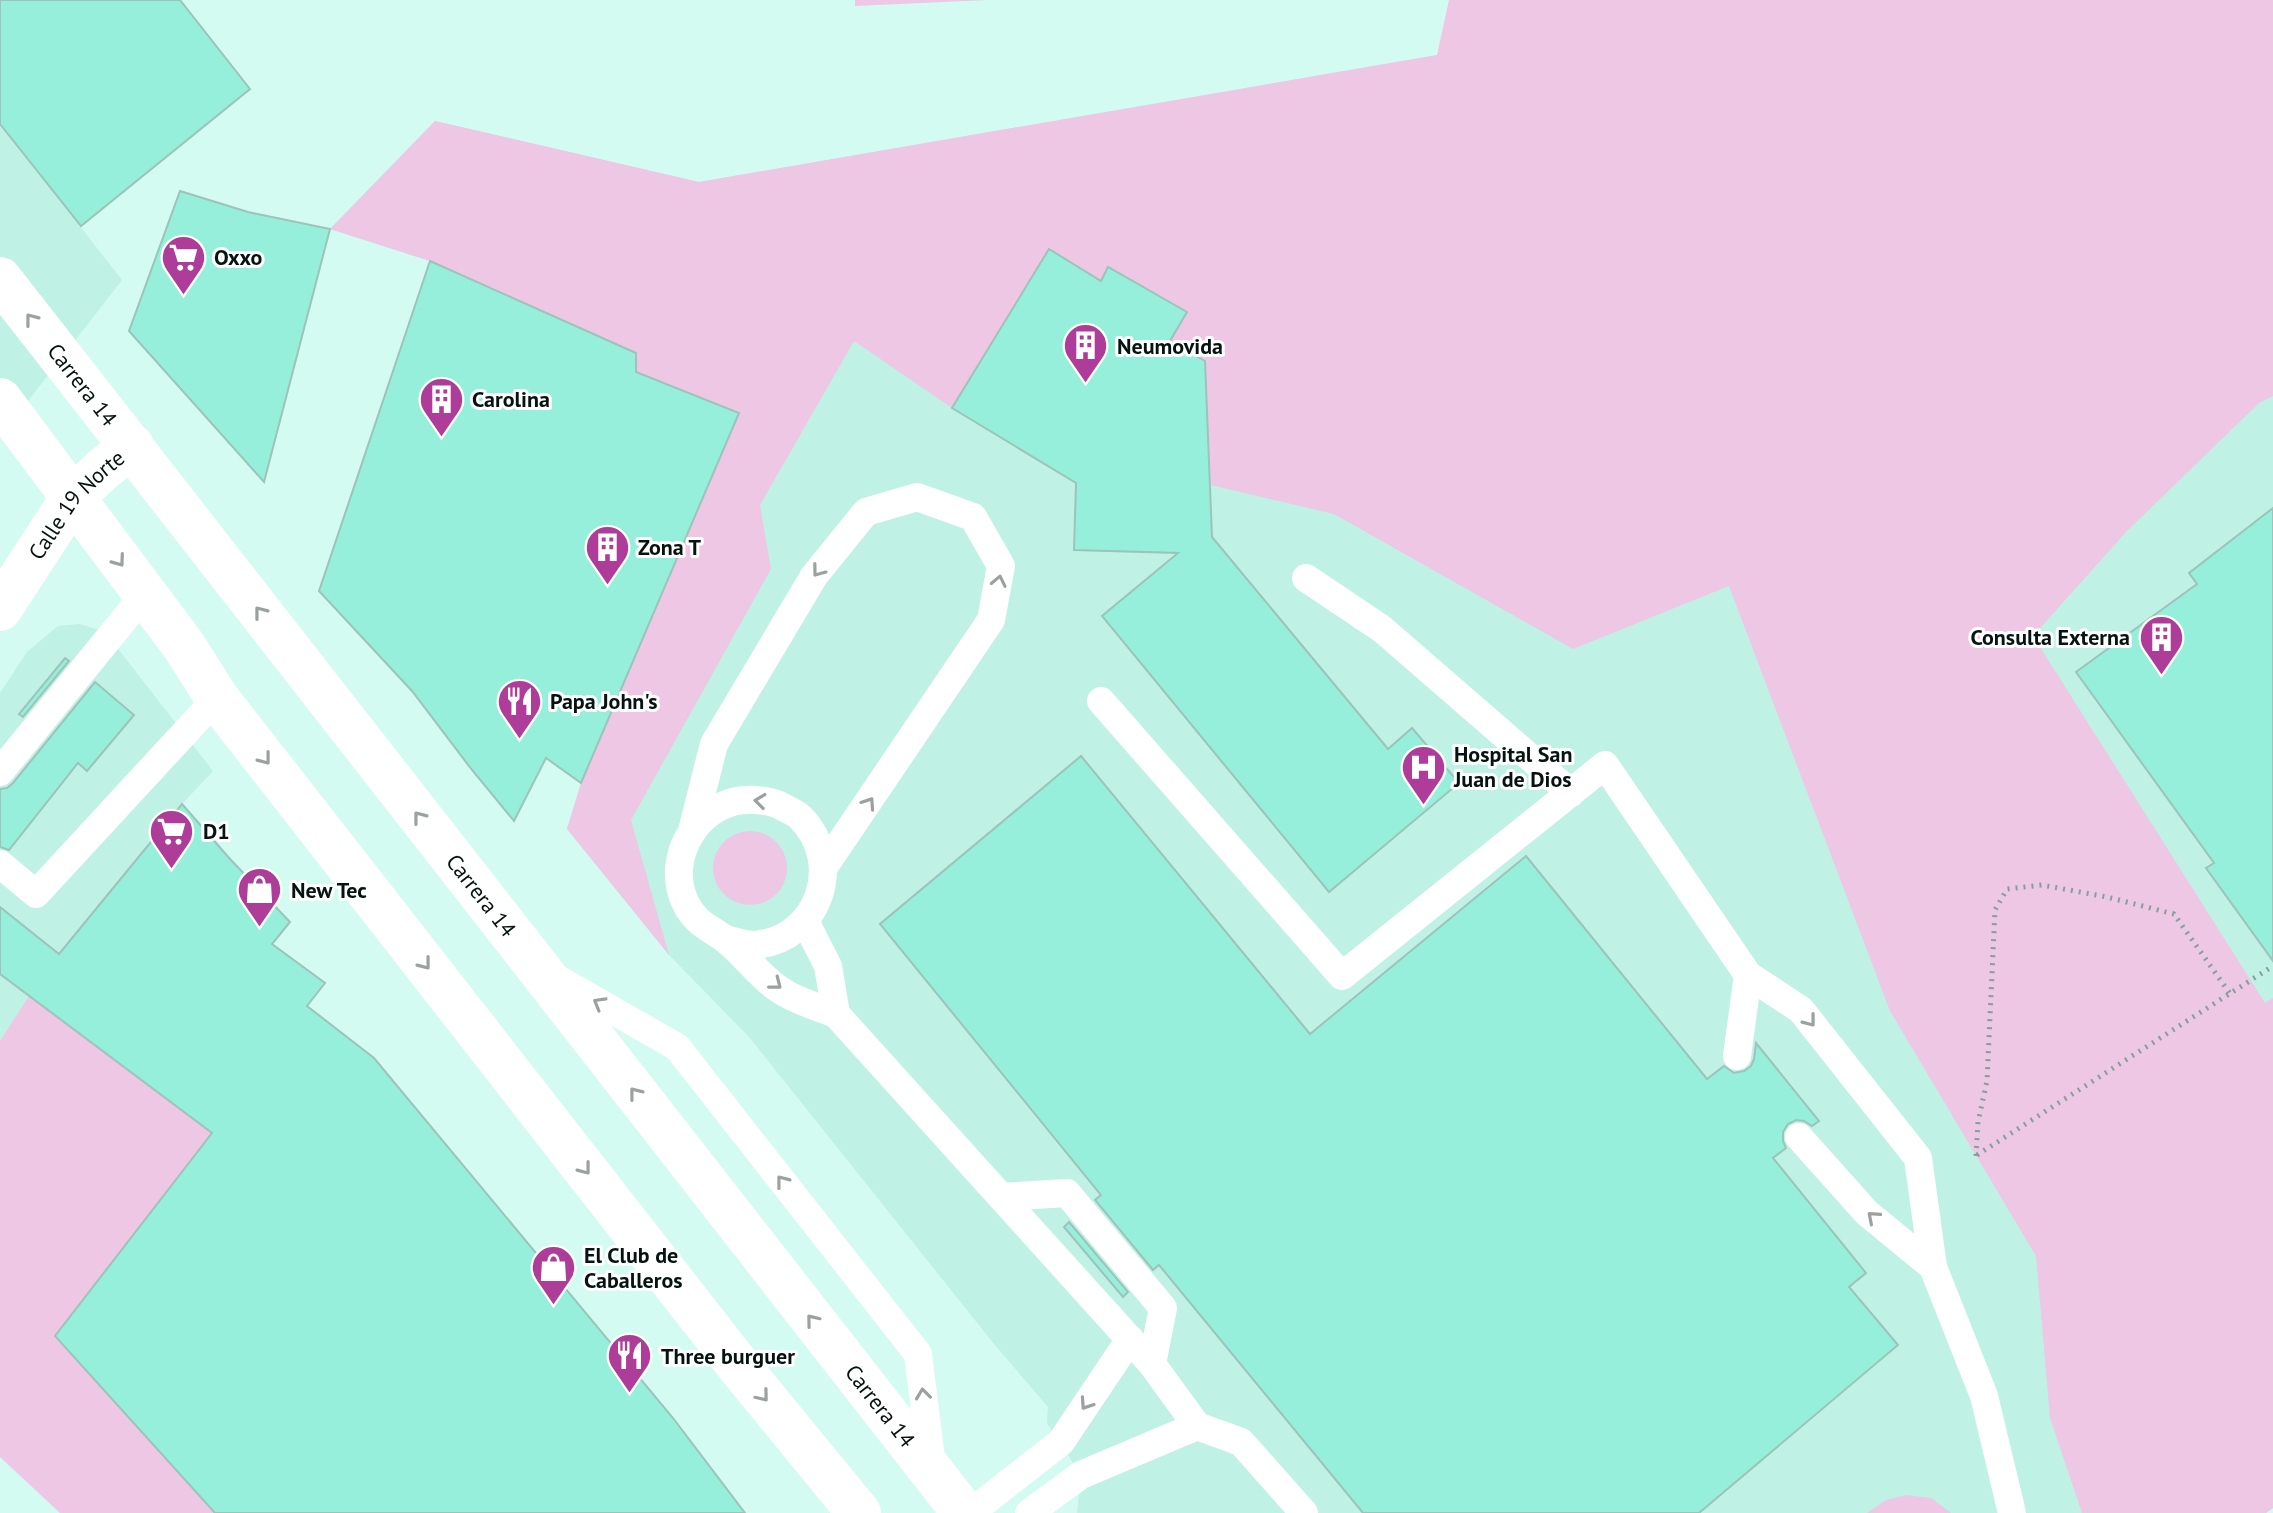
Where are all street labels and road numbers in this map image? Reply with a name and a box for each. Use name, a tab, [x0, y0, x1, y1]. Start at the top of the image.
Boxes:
street label: Carrera 14	[41, 338, 124, 432]
street label: Calle 19 Norte	[22, 444, 130, 565]
street label: Carrera 14	[440, 848, 522, 942]
street label: Carrera 14	[839, 1359, 921, 1453]

